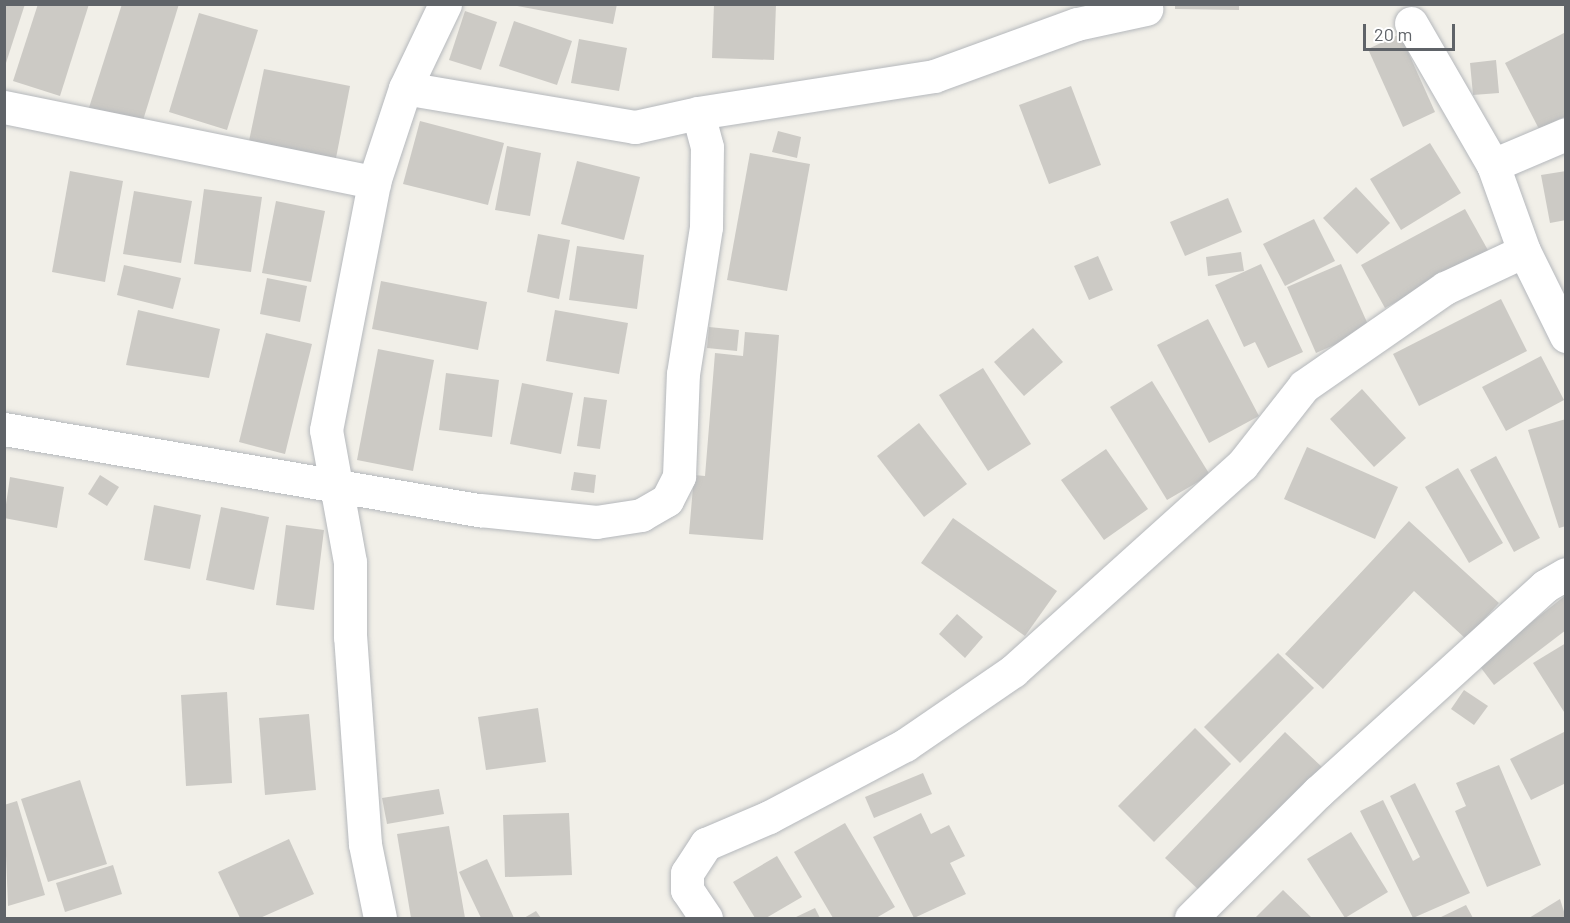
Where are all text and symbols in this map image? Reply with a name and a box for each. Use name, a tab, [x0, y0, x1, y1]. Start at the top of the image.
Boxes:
scale bar	[1366, 12, 1458, 50]
text: 20 m	[1374, 23, 1412, 45]

